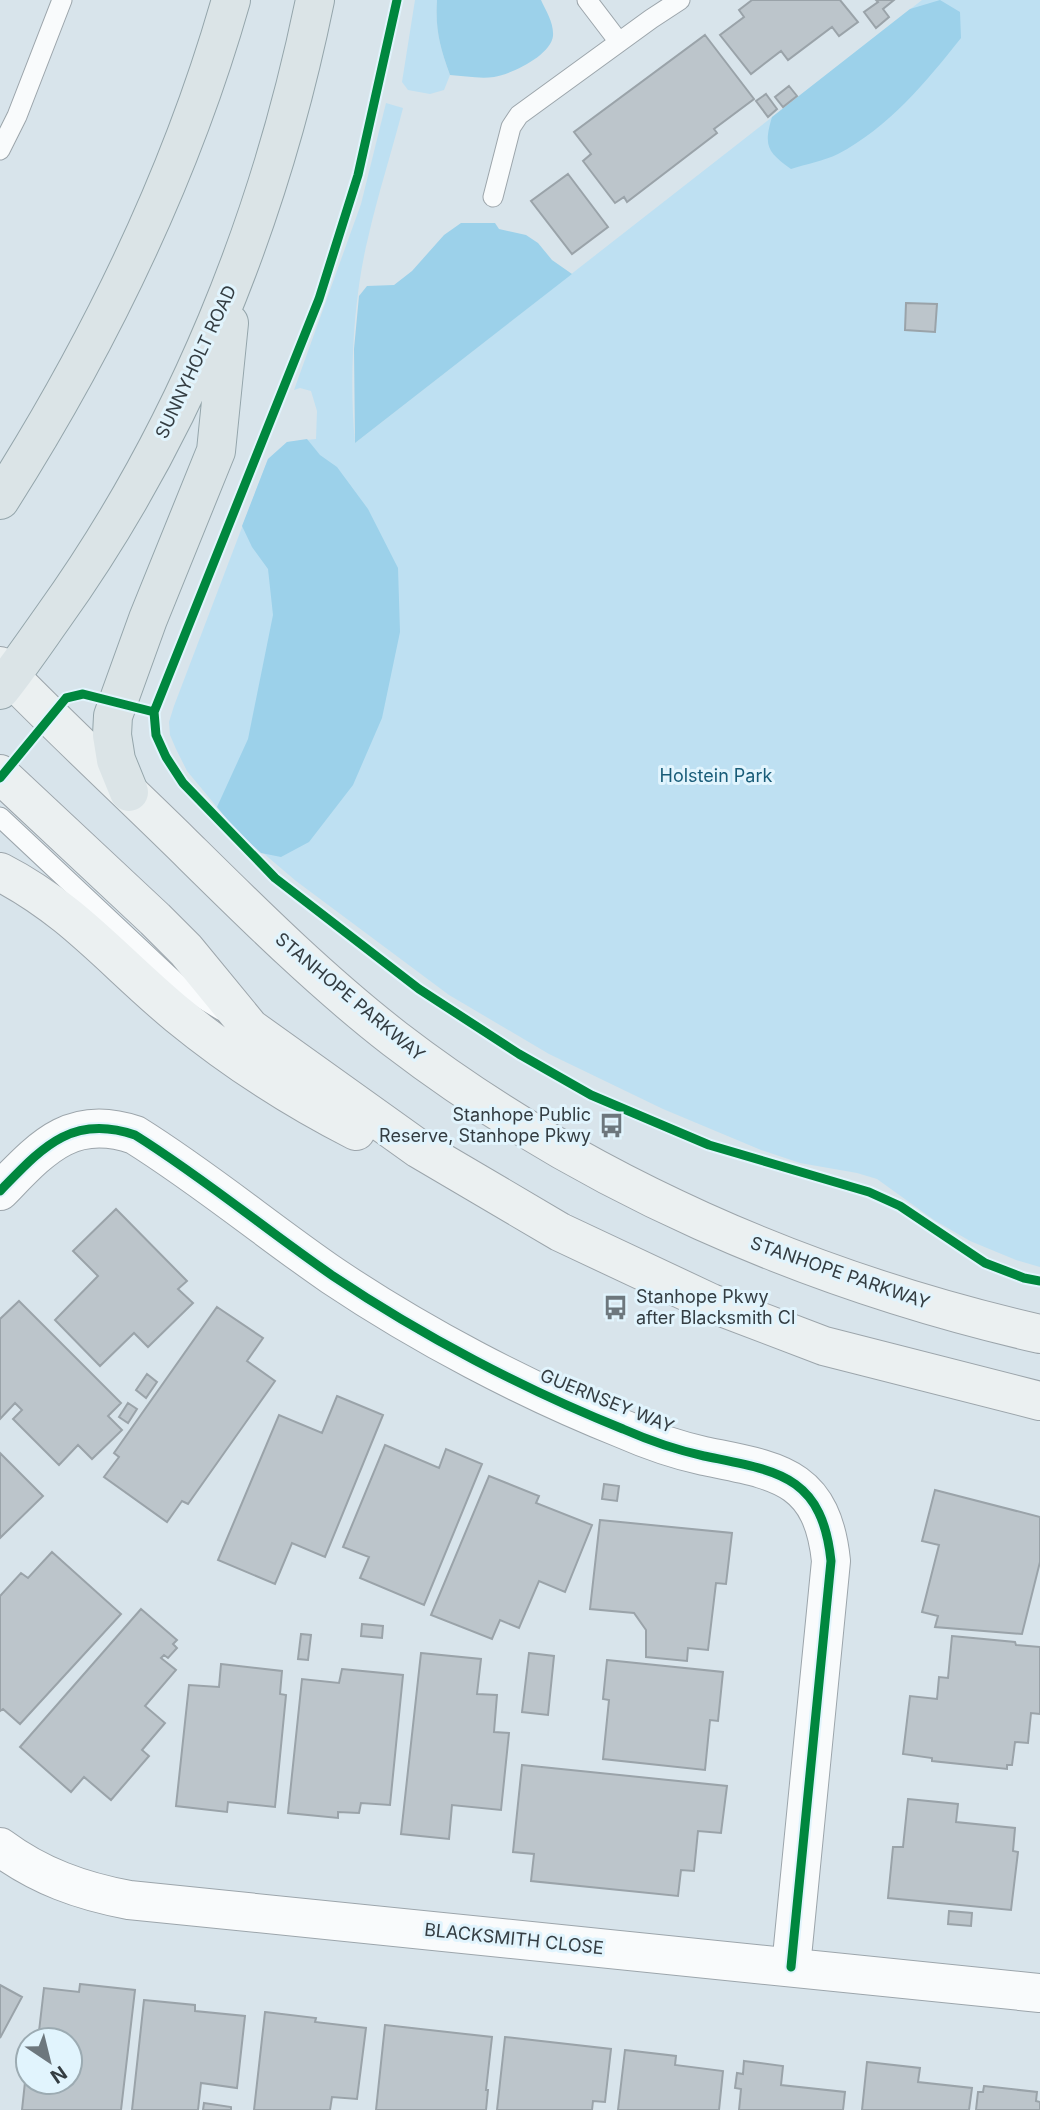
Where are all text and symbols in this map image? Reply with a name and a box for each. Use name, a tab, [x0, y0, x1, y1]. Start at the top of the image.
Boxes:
street label: SUNNYHOLT ROAD	[151, 282, 240, 442]
park label: Holstein Park	[660, 765, 773, 786]
street label: STANHOPE PARKWAY	[271, 928, 429, 1065]
place label: Stanhope Public Reserve, Stanhope Pkwy	[379, 1104, 591, 1146]
bus stop icon: Stanhope Public Reserve, Stanhope Pkwy	[597, 1111, 625, 1139]
street label: STANHOPE PARKWAY	[748, 1232, 933, 1313]
place label: Stanhope Pkwy after Blacksmith Cl	[636, 1286, 795, 1328]
bus stop icon: Stanhope Pkwy after Blacksmith Cl	[602, 1293, 630, 1321]
street label: GUERNSEY WAY	[537, 1364, 677, 1437]
street label: BLACKSMITH CLOSE	[423, 1919, 605, 1958]
north arrow	[14, 2026, 84, 2096]
text: N	[46, 2061, 71, 2088]

